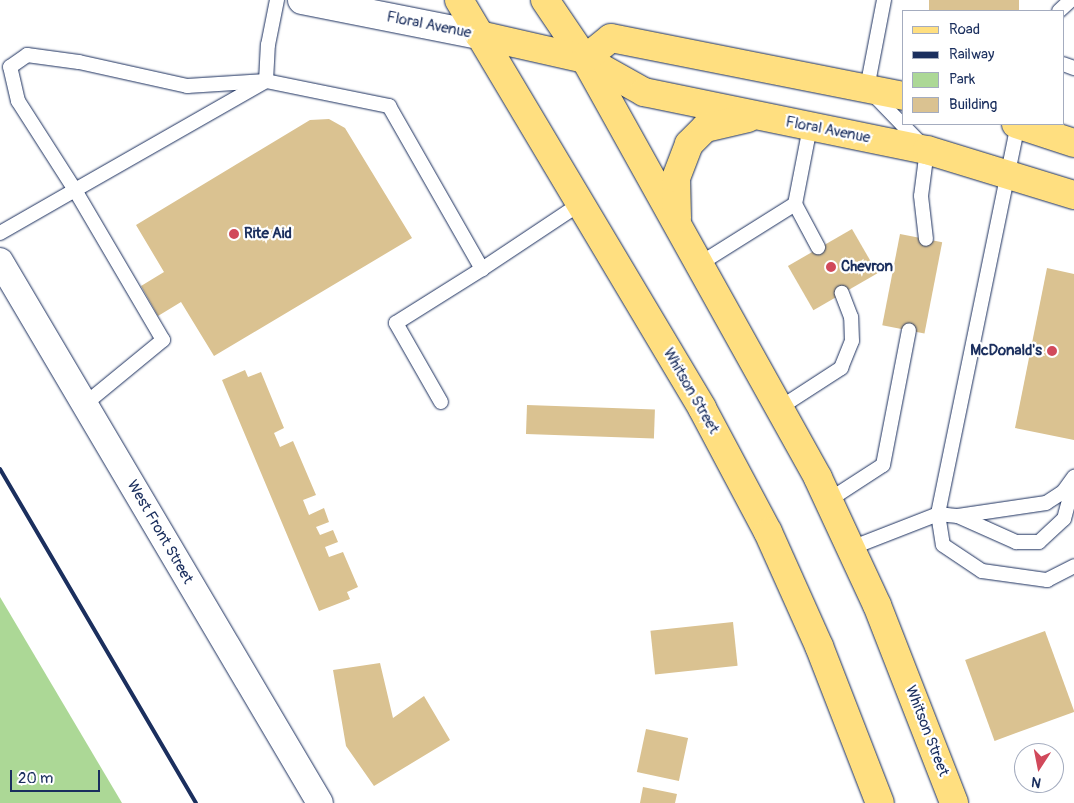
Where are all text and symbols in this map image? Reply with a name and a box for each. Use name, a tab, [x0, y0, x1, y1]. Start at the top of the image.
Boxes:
street label: Floral Avenue	[385, 8, 473, 42]
legend	[902, 10, 1064, 125]
text: Road	[949, 20, 980, 39]
text: Railway	[949, 45, 994, 64]
text: Park	[949, 70, 975, 89]
text: Building	[949, 95, 997, 114]
street label: Floral Avenue	[784, 113, 872, 147]
place label: Rite Aid	[244, 225, 292, 243]
marker: Rite Aid	[228, 228, 240, 240]
place label: Chevron	[841, 258, 893, 276]
marker: Chevron	[825, 261, 837, 273]
place label: McDonald's	[970, 342, 1042, 360]
street label: Whitson Street	[659, 345, 723, 437]
marker: McDonald's	[1046, 345, 1058, 357]
street label: West Front Street	[123, 477, 197, 587]
street label: Whitson Street	[901, 683, 953, 779]
north arrow	[1014, 743, 1064, 793]
scale bar	[12, 760, 102, 792]
text: 20 m	[18, 769, 53, 788]
text: N	[1030, 773, 1043, 791]

